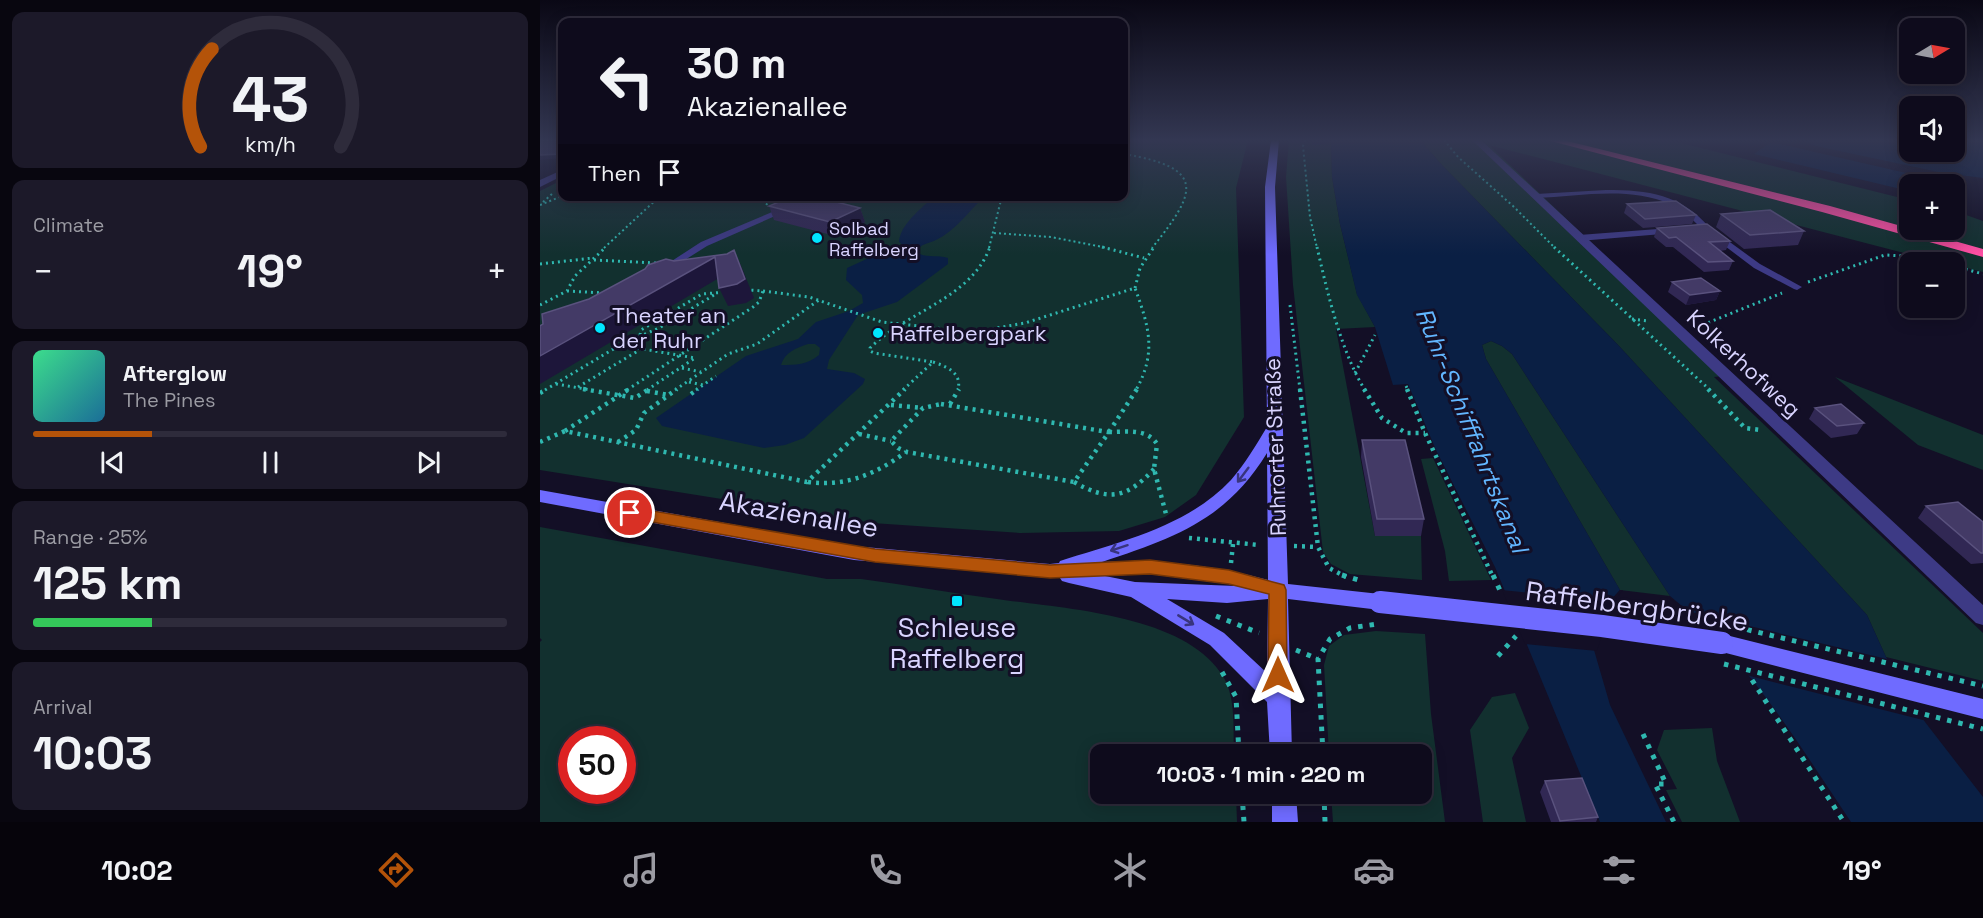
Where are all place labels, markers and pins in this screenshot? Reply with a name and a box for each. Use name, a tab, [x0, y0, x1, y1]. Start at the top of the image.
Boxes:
place label: Solbad Raffelberg	[829, 217, 919, 261]
marker: Solbad Raffelberg	[810, 231, 824, 245]
place label: Theater an der Ruhr	[612, 301, 726, 354]
place label: Raffelbergpark	[890, 319, 1047, 347]
marker: Theater an der Ruhr	[593, 321, 607, 335]
marker: Raffelbergpark	[871, 326, 885, 340]
pin	[604, 487, 655, 538]
marker: Schleuse Raffelberg	[950, 594, 964, 608]
place label: Schleuse Raffelberg	[890, 610, 1024, 676]

